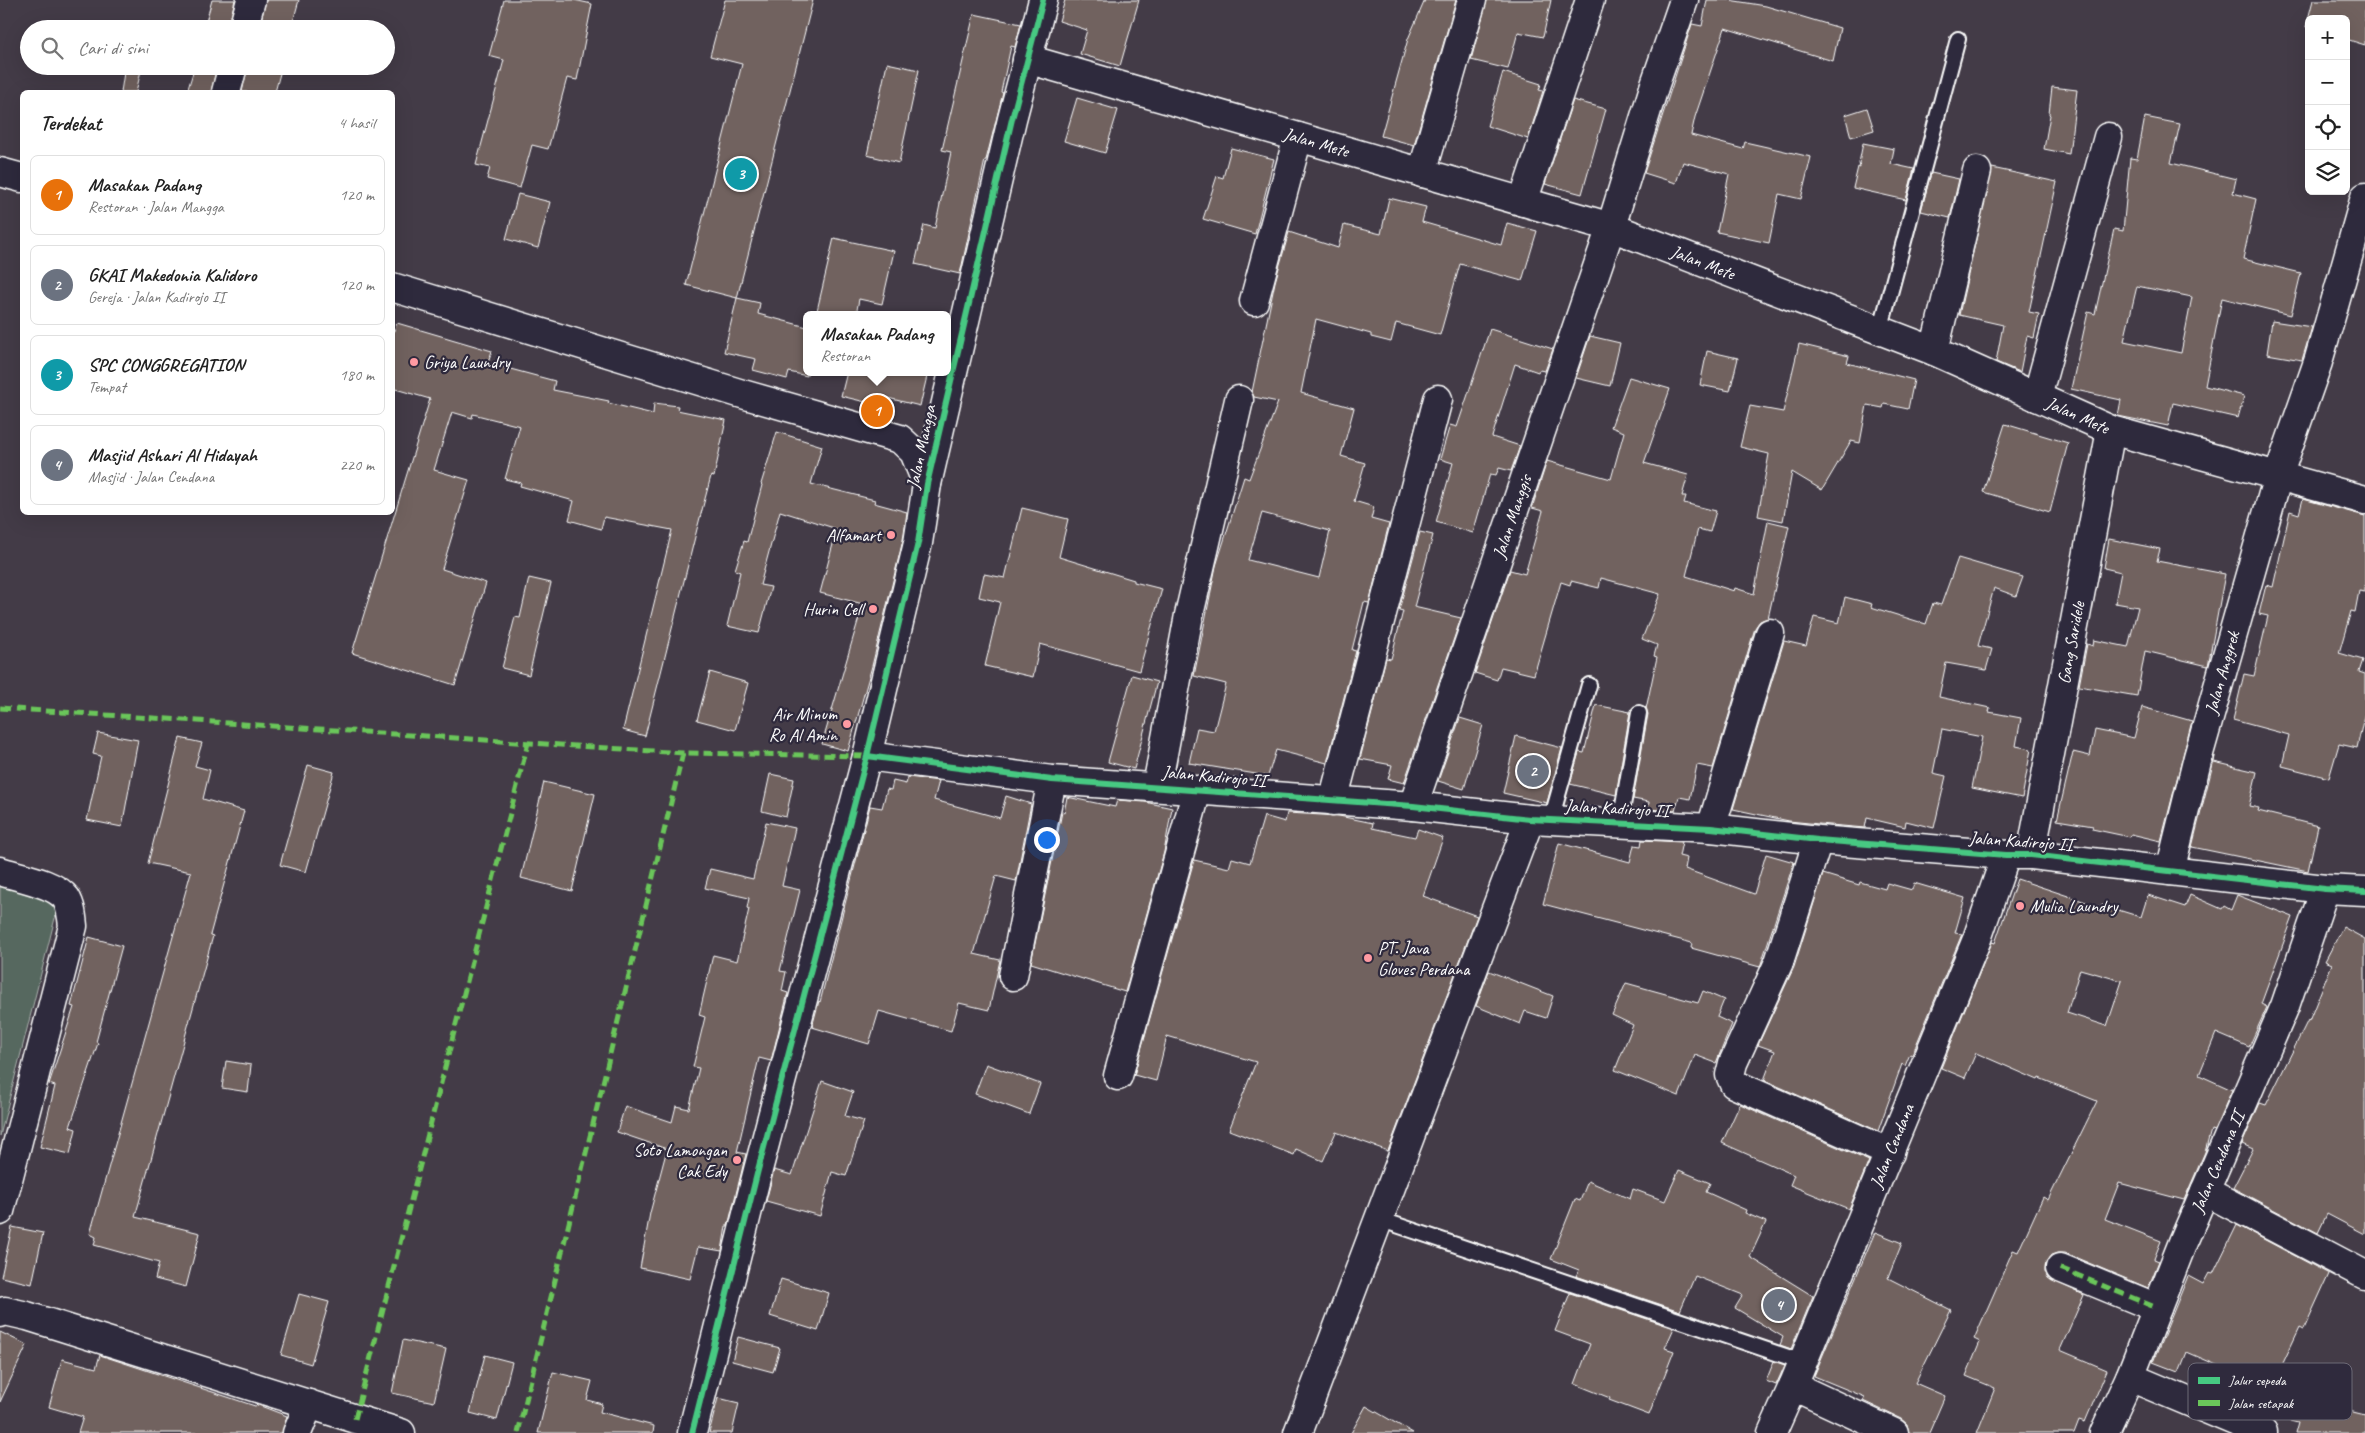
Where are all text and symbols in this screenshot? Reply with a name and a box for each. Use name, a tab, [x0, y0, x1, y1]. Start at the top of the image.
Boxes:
map controls	[2305, 15, 2350, 195]
button: +	[2305, 15, 2350, 60]
search box	[20, 20, 395, 75]
icon: search	[38, 34, 66, 62]
text: Cari di sini	[78, 36, 148, 60]
button: −	[2305, 60, 2350, 105]
button: locate	[2305, 105, 2350, 150]
text: Terdekat	[40, 110, 101, 136]
text: 4 hasil	[338, 113, 375, 133]
street label: Jalan Mete	[1280, 122, 1352, 162]
button: layers	[2305, 150, 2350, 195]
pin: 3	[725, 155, 757, 193]
text: Masakan Padang	[88, 173, 201, 197]
text: 1	[53, 185, 61, 205]
text: 120 m	[340, 185, 374, 205]
text: Restoran · Jalan Mangga	[88, 197, 224, 217]
street label: Jalan Mete	[1667, 240, 1739, 285]
text: GKAI Makedonia Kalidoro	[88, 263, 256, 287]
text: 2	[53, 275, 61, 295]
text: 120 m	[340, 275, 374, 295]
text: Gereja · Jalan Kadirojo II	[88, 287, 225, 307]
popup	[803, 311, 951, 376]
text: Masakan Padang	[821, 322, 933, 346]
text: Restoran	[821, 346, 870, 366]
place label: Griya Laundry	[424, 351, 512, 373]
text: SPC CONGGREGATION	[88, 353, 244, 377]
marker: Griya Laundry	[408, 356, 420, 368]
text: 3	[53, 365, 61, 385]
text: 180 m	[340, 365, 374, 385]
text: Tempat	[88, 377, 126, 397]
street label: Jalan Mete	[2042, 391, 2114, 439]
pin: 1	[861, 392, 893, 430]
street label: Jalan Mangga	[901, 402, 941, 492]
text: Masjid Ashari Al Hidayah	[88, 443, 257, 467]
text: 4	[53, 455, 61, 475]
text: 220 m	[340, 455, 374, 475]
text: Masjid · Jalan Cendana	[88, 467, 214, 487]
street label: Jalan Manggis	[1487, 470, 1537, 562]
place label: Alfamart	[826, 524, 883, 546]
marker: Alfamart	[885, 529, 897, 541]
place label: Hurin Cell	[803, 598, 866, 620]
street label: Gang Saridele	[2052, 599, 2090, 686]
marker: Hurin Cell	[867, 603, 879, 615]
street label: Jalan Anggrek	[2200, 628, 2245, 717]
place label: Air Minum Ro Al Amin	[769, 703, 838, 746]
marker: Air Minum Ro Al Amin	[841, 718, 853, 730]
pin: 2	[1517, 752, 1549, 790]
street label: Jalan Kadirojo II	[1160, 760, 1271, 792]
street label: Jalan Kadirojo II	[1563, 794, 1673, 822]
street label: Jalan Kadirojo II	[1967, 826, 2077, 856]
your location	[1034, 827, 1060, 853]
place label: Mulia Laundry	[2030, 895, 2120, 917]
marker: Mulia Laundry	[2014, 900, 2026, 912]
place label: PT. Java Gloves Perdana	[1378, 937, 1471, 980]
marker: PT. Java Gloves Perdana	[1362, 952, 1374, 964]
street label: Jalan Cendana	[1864, 1099, 1920, 1192]
street label: Jalan Cendana II	[2186, 1105, 2251, 1217]
place label: Soto Lamongan Cak Edy	[633, 1139, 729, 1182]
marker: Soto Lamongan Cak Edy	[731, 1154, 743, 1166]
pin: 4	[1763, 1286, 1795, 1324]
legend	[2188, 1363, 2352, 1420]
text: Jalur sepeda	[2228, 1372, 2287, 1389]
text: Jalan setapak	[2228, 1395, 2294, 1412]

